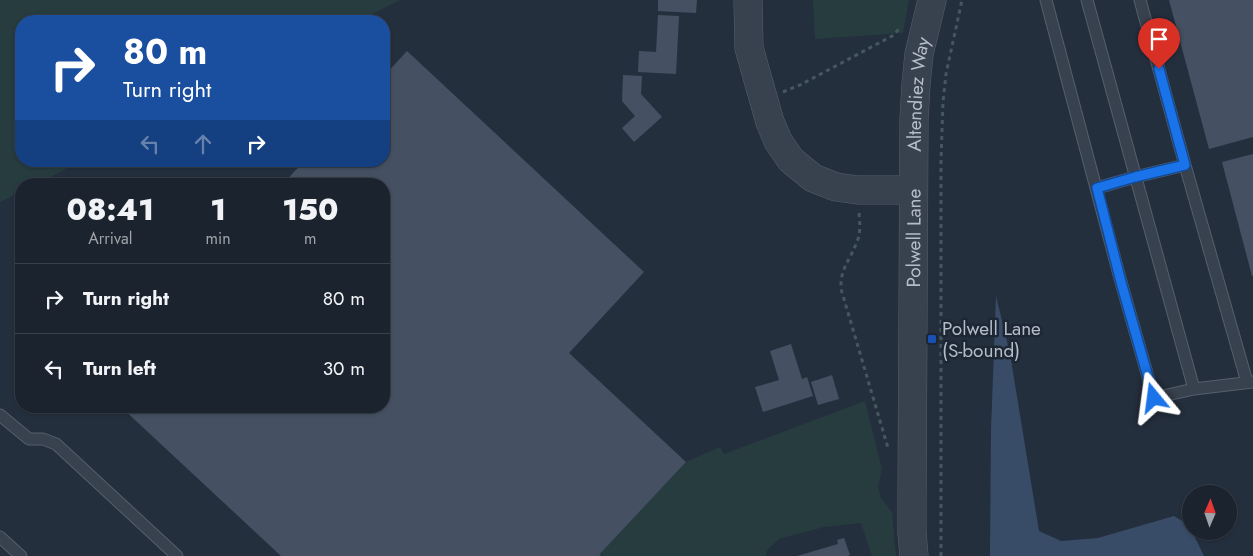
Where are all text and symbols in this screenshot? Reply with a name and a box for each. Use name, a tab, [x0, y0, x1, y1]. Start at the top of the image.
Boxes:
pin	[1138, 18, 1180, 69]
icon: arrive	[1145, 25, 1173, 53]
text: 80 m	[123, 27, 207, 77]
street label: Altendiez Way	[901, 33, 937, 152]
icon: right	[40, 35, 105, 100]
text: Turn right	[123, 73, 211, 105]
icon: left	[136, 130, 164, 158]
icon: ahead	[189, 130, 217, 158]
icon: right	[242, 130, 270, 158]
text: 08:41	[67, 188, 154, 231]
text: 1	[210, 188, 226, 231]
text: 150	[282, 188, 338, 231]
street label: Polwell Lane	[900, 188, 928, 288]
text: Arrival	[88, 227, 132, 250]
text: min	[206, 227, 231, 250]
text: m	[304, 227, 317, 250]
icon: right	[40, 285, 68, 313]
text: Turn right	[83, 285, 169, 312]
text: 80 m	[323, 285, 365, 312]
place label: Polwell Lane (S-bound)	[942, 315, 1041, 364]
marker: Polwell Lane (S-bound)	[926, 333, 938, 345]
icon: left	[40, 355, 68, 383]
text: Turn left	[83, 355, 156, 382]
text: 30 m	[323, 355, 365, 382]
position arrow	[1127, 371, 1179, 423]
north arrow	[1182, 485, 1238, 540]
map controls	[1182, 485, 1237, 540]

